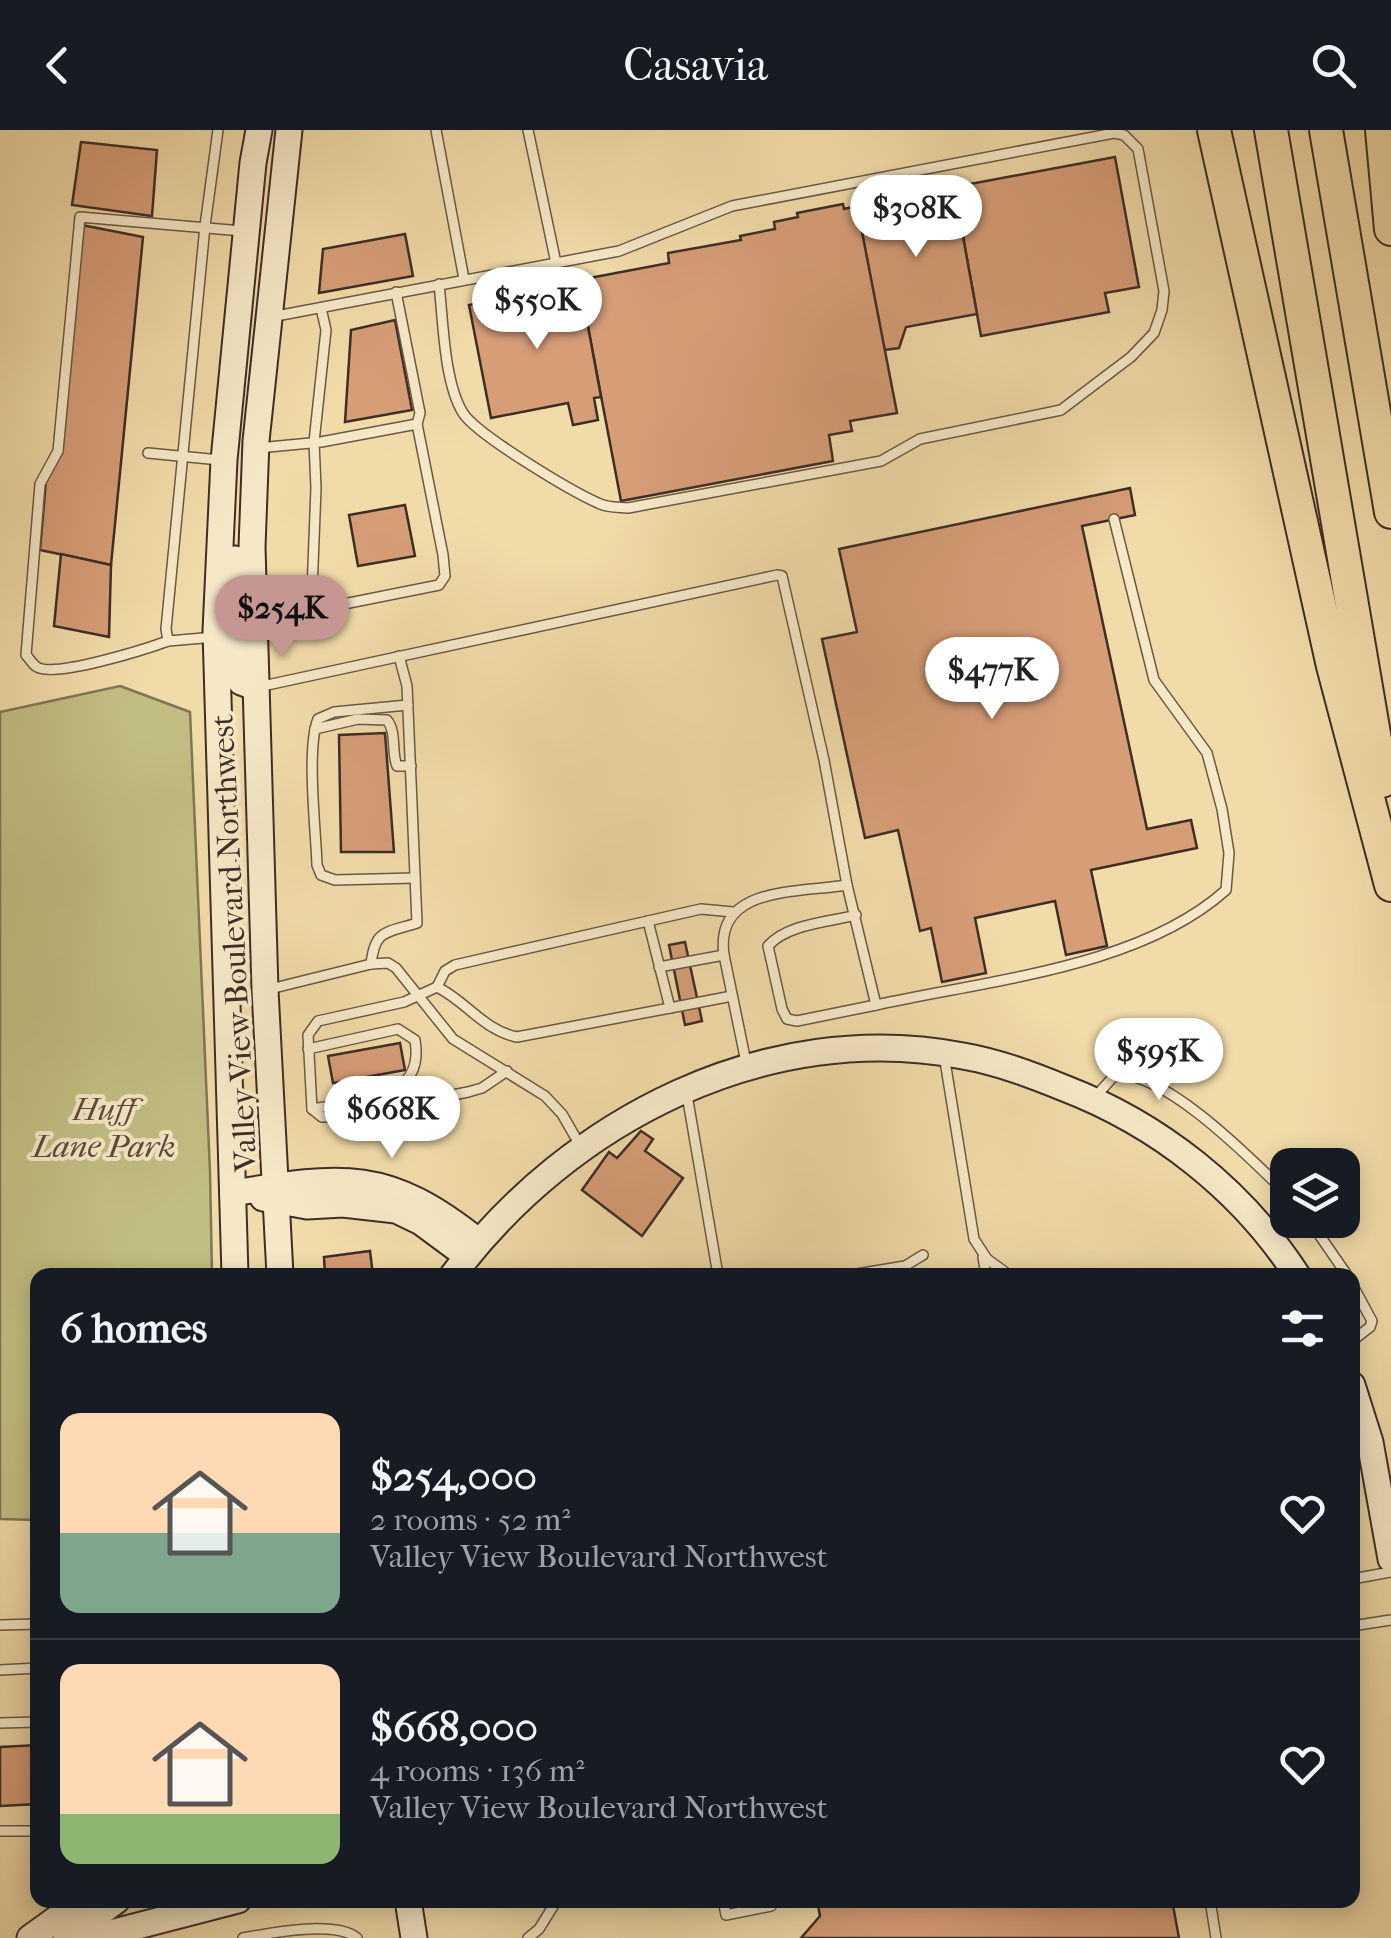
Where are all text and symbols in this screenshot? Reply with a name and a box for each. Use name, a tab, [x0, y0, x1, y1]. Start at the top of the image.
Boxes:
icon: back	[30, 38, 85, 93]
icon: search	[1306, 38, 1361, 93]
text: Casavia	[623, 39, 768, 92]
pin: $308K	[846, 175, 986, 260]
text: $308K	[872, 189, 960, 226]
pin: $550K	[467, 267, 607, 352]
text: $550K	[494, 281, 580, 318]
pin: $254K	[212, 575, 352, 660]
text: $254K	[237, 589, 327, 626]
pin: $477K	[922, 637, 1062, 722]
text: $477K	[947, 651, 1037, 688]
street label: Valley View Boulevard Northwest	[204, 713, 265, 1174]
pin: $595K	[1089, 1018, 1229, 1103]
text: $595K	[1116, 1032, 1202, 1069]
pin: $668K	[322, 1076, 462, 1161]
text: $668K	[346, 1090, 438, 1127]
park label: Huff Lane Park	[31, 1091, 175, 1165]
map controls	[1270, 1148, 1360, 1238]
button: layers	[1270, 1148, 1360, 1238]
icon: filters	[1275, 1301, 1330, 1356]
text: 6 homes	[60, 1304, 207, 1353]
text: $254,000	[370, 1452, 537, 1501]
icon: home	[140, 1453, 260, 1573]
icon: heart	[1275, 1486, 1330, 1541]
text: 2 rooms · 52 m²	[370, 1501, 570, 1538]
text: Valley View Boulevard Northwest	[370, 1538, 828, 1575]
text: $668,000	[370, 1703, 538, 1752]
icon: home	[140, 1704, 260, 1824]
icon: heart	[1275, 1737, 1330, 1792]
text: 4 rooms · 136 m²	[370, 1752, 584, 1789]
text: Valley View Boulevard Northwest	[370, 1789, 828, 1826]

